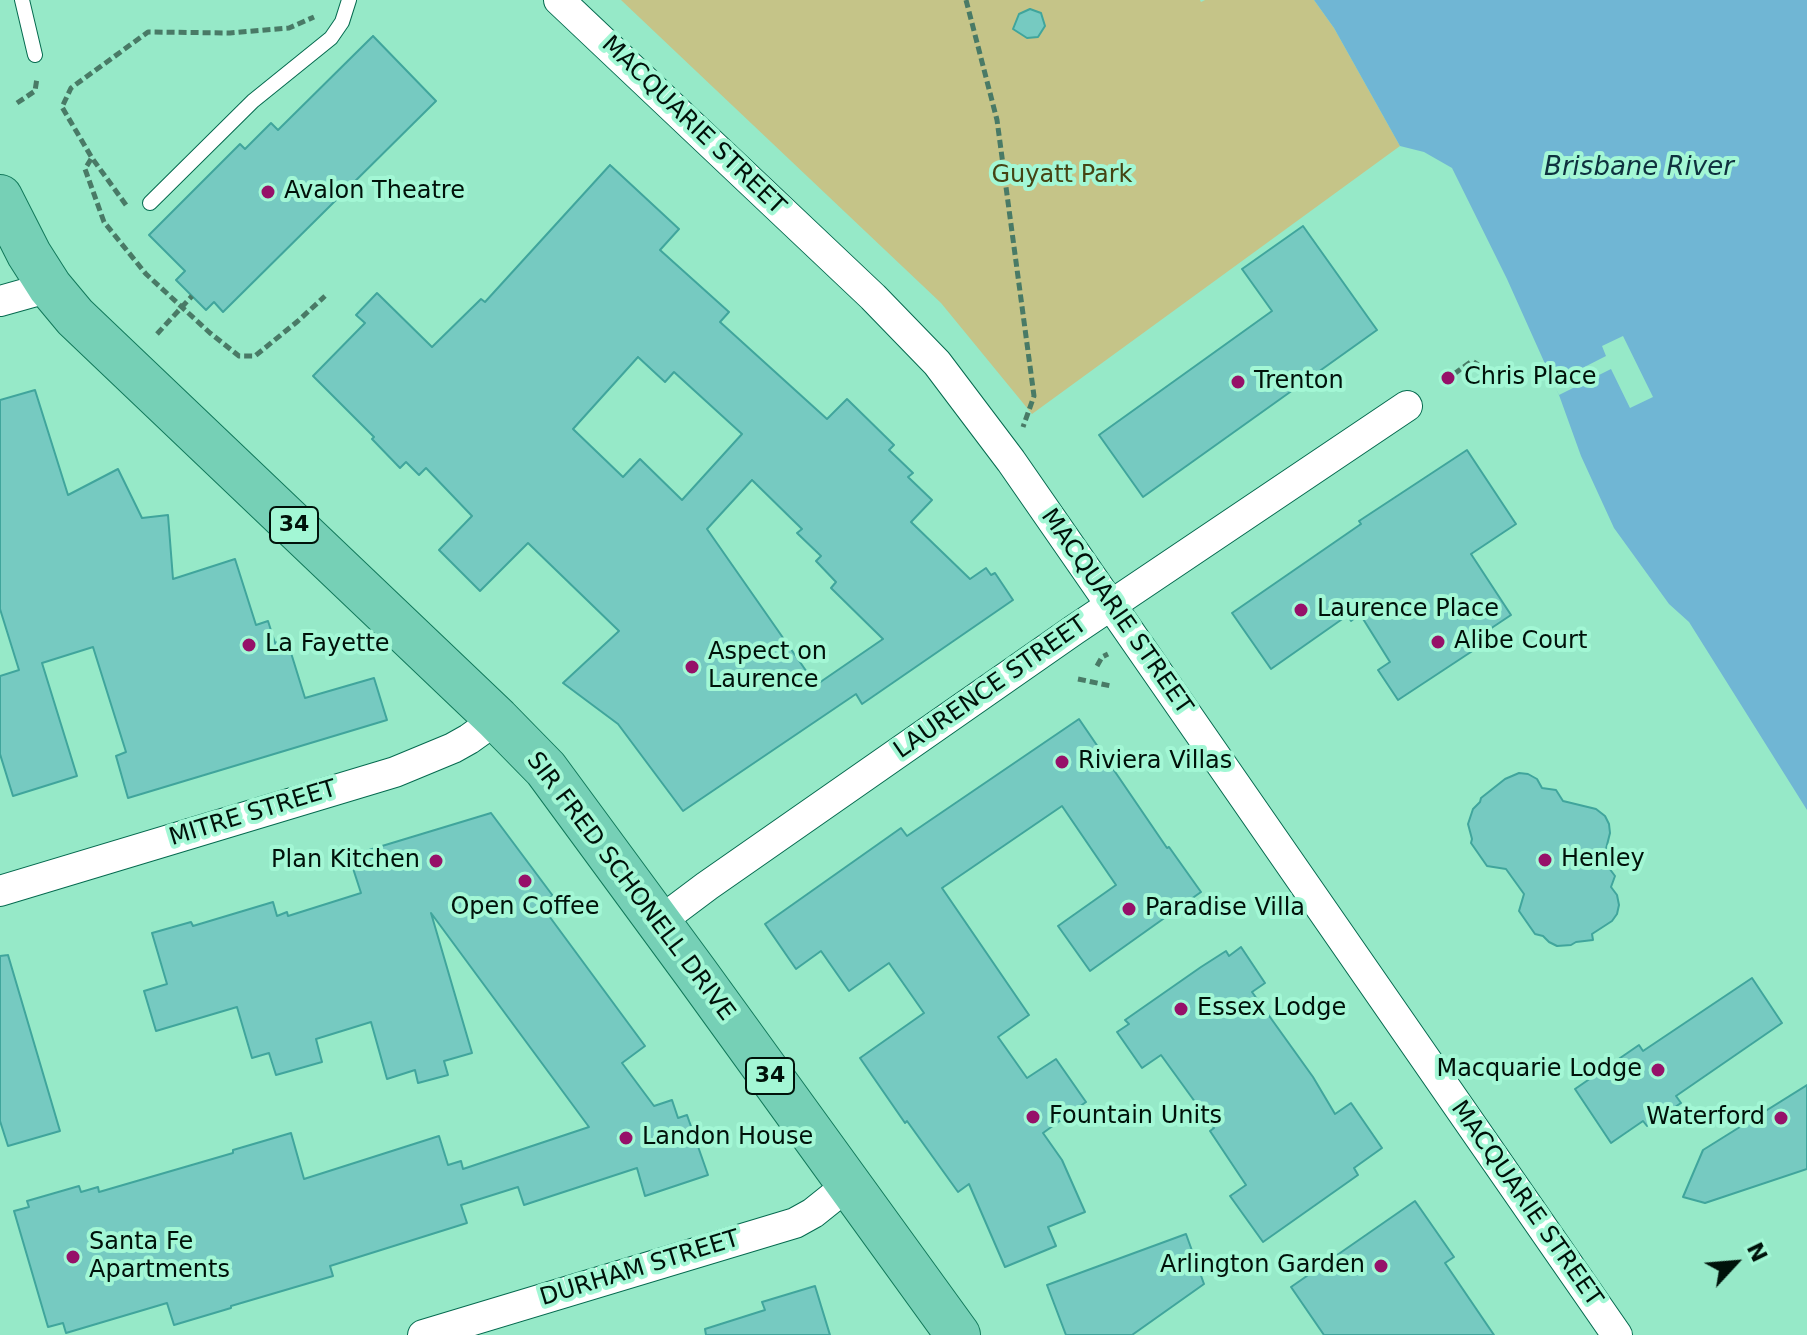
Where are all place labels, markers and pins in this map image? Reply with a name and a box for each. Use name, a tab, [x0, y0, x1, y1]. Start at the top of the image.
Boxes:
place label: Avalon Theatre	[284, 178, 465, 206]
marker: Avalon Theatre	[259, 183, 277, 201]
place label: Chris Place	[1464, 364, 1596, 392]
place label: Trenton	[1254, 368, 1344, 396]
marker: Chris Place	[1439, 369, 1457, 387]
marker: Trenton	[1229, 373, 1247, 391]
place label: Laurence Place	[1317, 596, 1499, 624]
marker: Laurence Place	[1292, 601, 1310, 619]
place label: Alibe Court	[1454, 628, 1587, 656]
place label: La Fayette	[265, 631, 390, 659]
marker: Alibe Court	[1429, 633, 1447, 651]
marker: La Fayette	[240, 636, 258, 654]
place label: Aspect on Laurence	[708, 639, 827, 695]
marker: Aspect on Laurence	[683, 658, 701, 676]
place label: Riviera Villas	[1078, 748, 1232, 776]
marker: Riviera Villas	[1053, 753, 1071, 771]
place label: Henley	[1561, 846, 1645, 874]
place label: Plan Kitchen	[271, 847, 420, 875]
marker: Henley	[1536, 851, 1554, 869]
marker: Plan Kitchen	[427, 852, 445, 870]
marker: Open Coffee	[516, 872, 534, 890]
place label: Open Coffee	[450, 894, 600, 922]
place label: Paradise Villa	[1145, 895, 1305, 923]
marker: Paradise Villa	[1120, 900, 1138, 918]
place label: Essex Lodge	[1197, 995, 1346, 1023]
marker: Essex Lodge	[1172, 1000, 1190, 1018]
place label: Macquarie Lodge	[1436, 1056, 1642, 1084]
marker: Macquarie Lodge	[1649, 1061, 1667, 1079]
place label: Fountain Units	[1049, 1103, 1222, 1131]
place label: Waterford	[1646, 1104, 1765, 1132]
marker: Fountain Units	[1024, 1108, 1042, 1126]
marker: Waterford	[1772, 1109, 1790, 1127]
place label: Landon House	[642, 1124, 813, 1152]
marker: Landon House	[617, 1129, 635, 1147]
place label: Santa Fe Apartments	[89, 1229, 230, 1285]
marker: Santa Fe Apartments	[64, 1248, 82, 1266]
place label: Arlington Garden	[1160, 1252, 1365, 1280]
marker: Arlington Garden	[1372, 1257, 1390, 1275]

